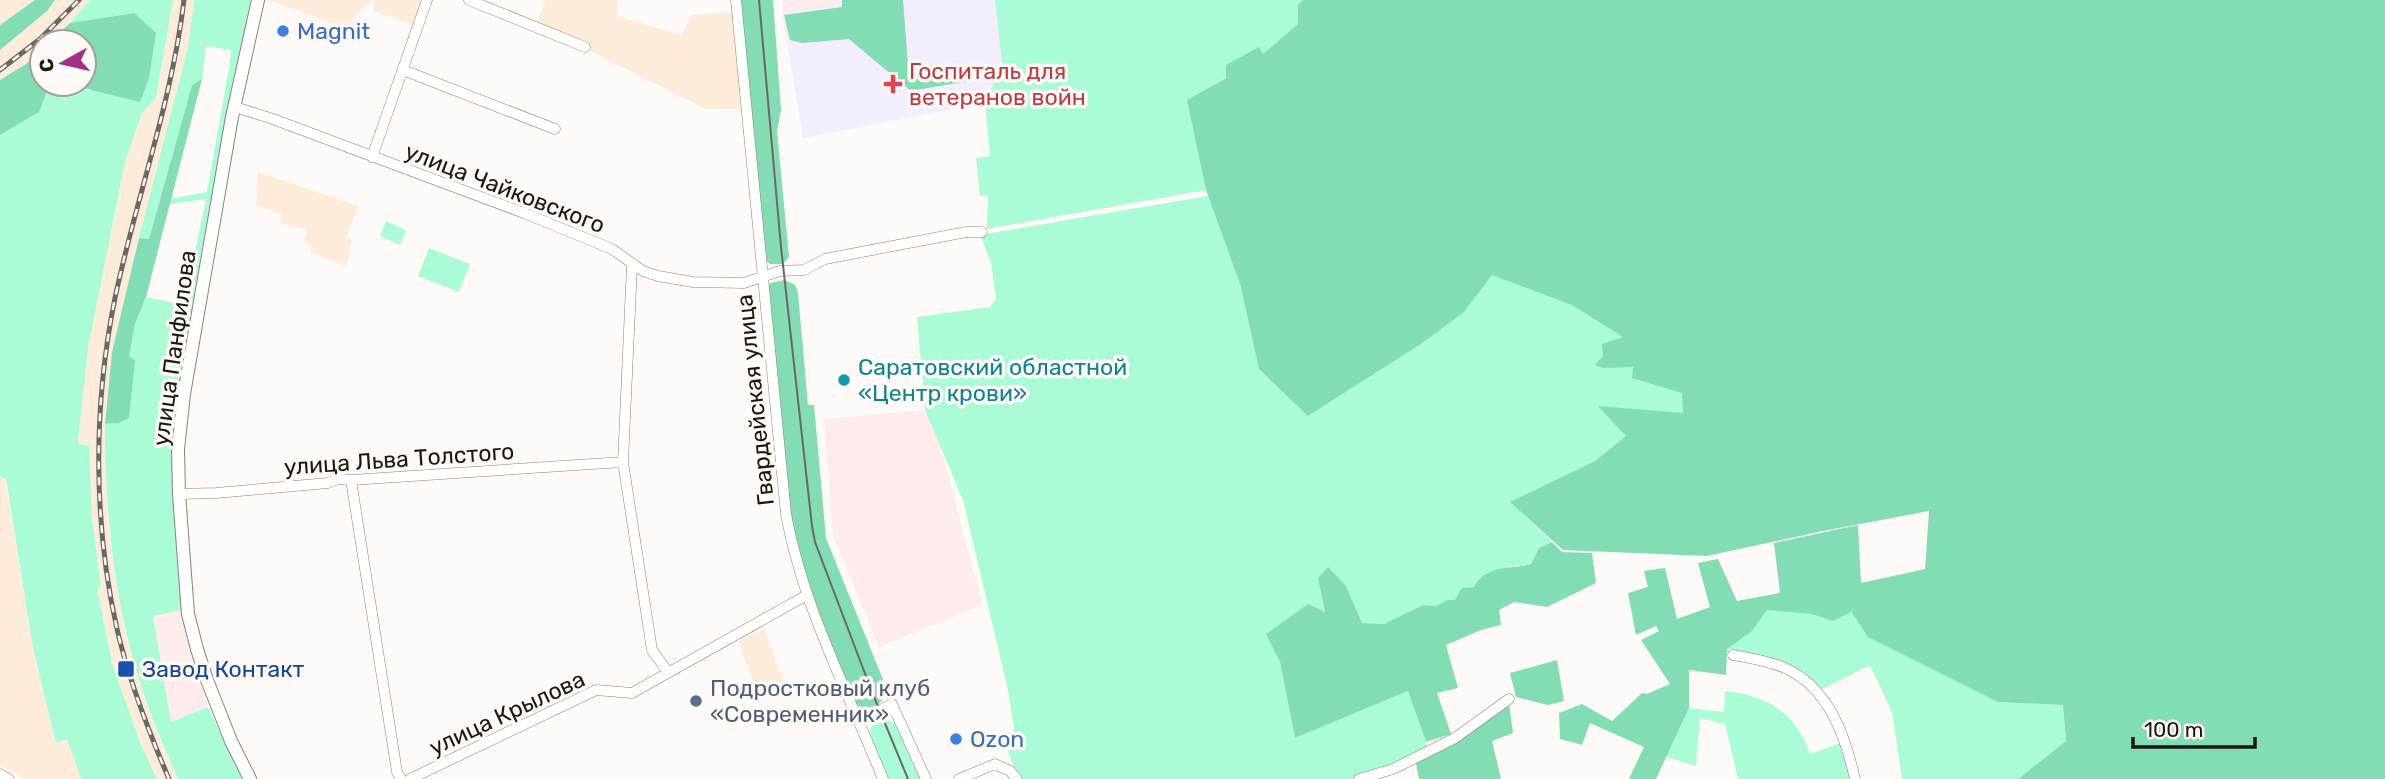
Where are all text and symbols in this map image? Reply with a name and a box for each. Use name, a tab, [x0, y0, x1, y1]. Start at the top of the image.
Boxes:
place label: Magnit	[297, 17, 370, 45]
marker: Magnit	[275, 23, 291, 39]
north arrow	[28, 28, 98, 98]
text: С	[34, 57, 59, 74]
place label: Госпиталь для ветеранов войн	[909, 57, 1086, 111]
marker: Госпиталь для ветеранов войн	[883, 74, 903, 94]
street label: улица Чайковского	[401, 137, 609, 239]
street label: улица Панфилова	[146, 248, 202, 448]
street label: Гвардейская улица	[730, 293, 780, 507]
place label: Саратовский областной «Центр крови»	[858, 353, 1127, 407]
marker: Саратовский областной «Центр крови»	[836, 372, 852, 388]
street label: улица Льва Толстого	[283, 437, 515, 481]
place label: Завод Контакт	[142, 655, 305, 683]
marker: Завод Контакт	[116, 659, 136, 679]
street label: улица Крылова	[425, 665, 589, 761]
place label: Подростковый клуб «Современник»	[710, 674, 930, 728]
marker: Подростковый клуб «Современник»	[688, 693, 704, 709]
scale bar	[2133, 706, 2256, 750]
text: 100 m	[2144, 717, 2203, 742]
place label: Ozon	[970, 725, 1024, 753]
marker: Ozon	[948, 731, 964, 747]

